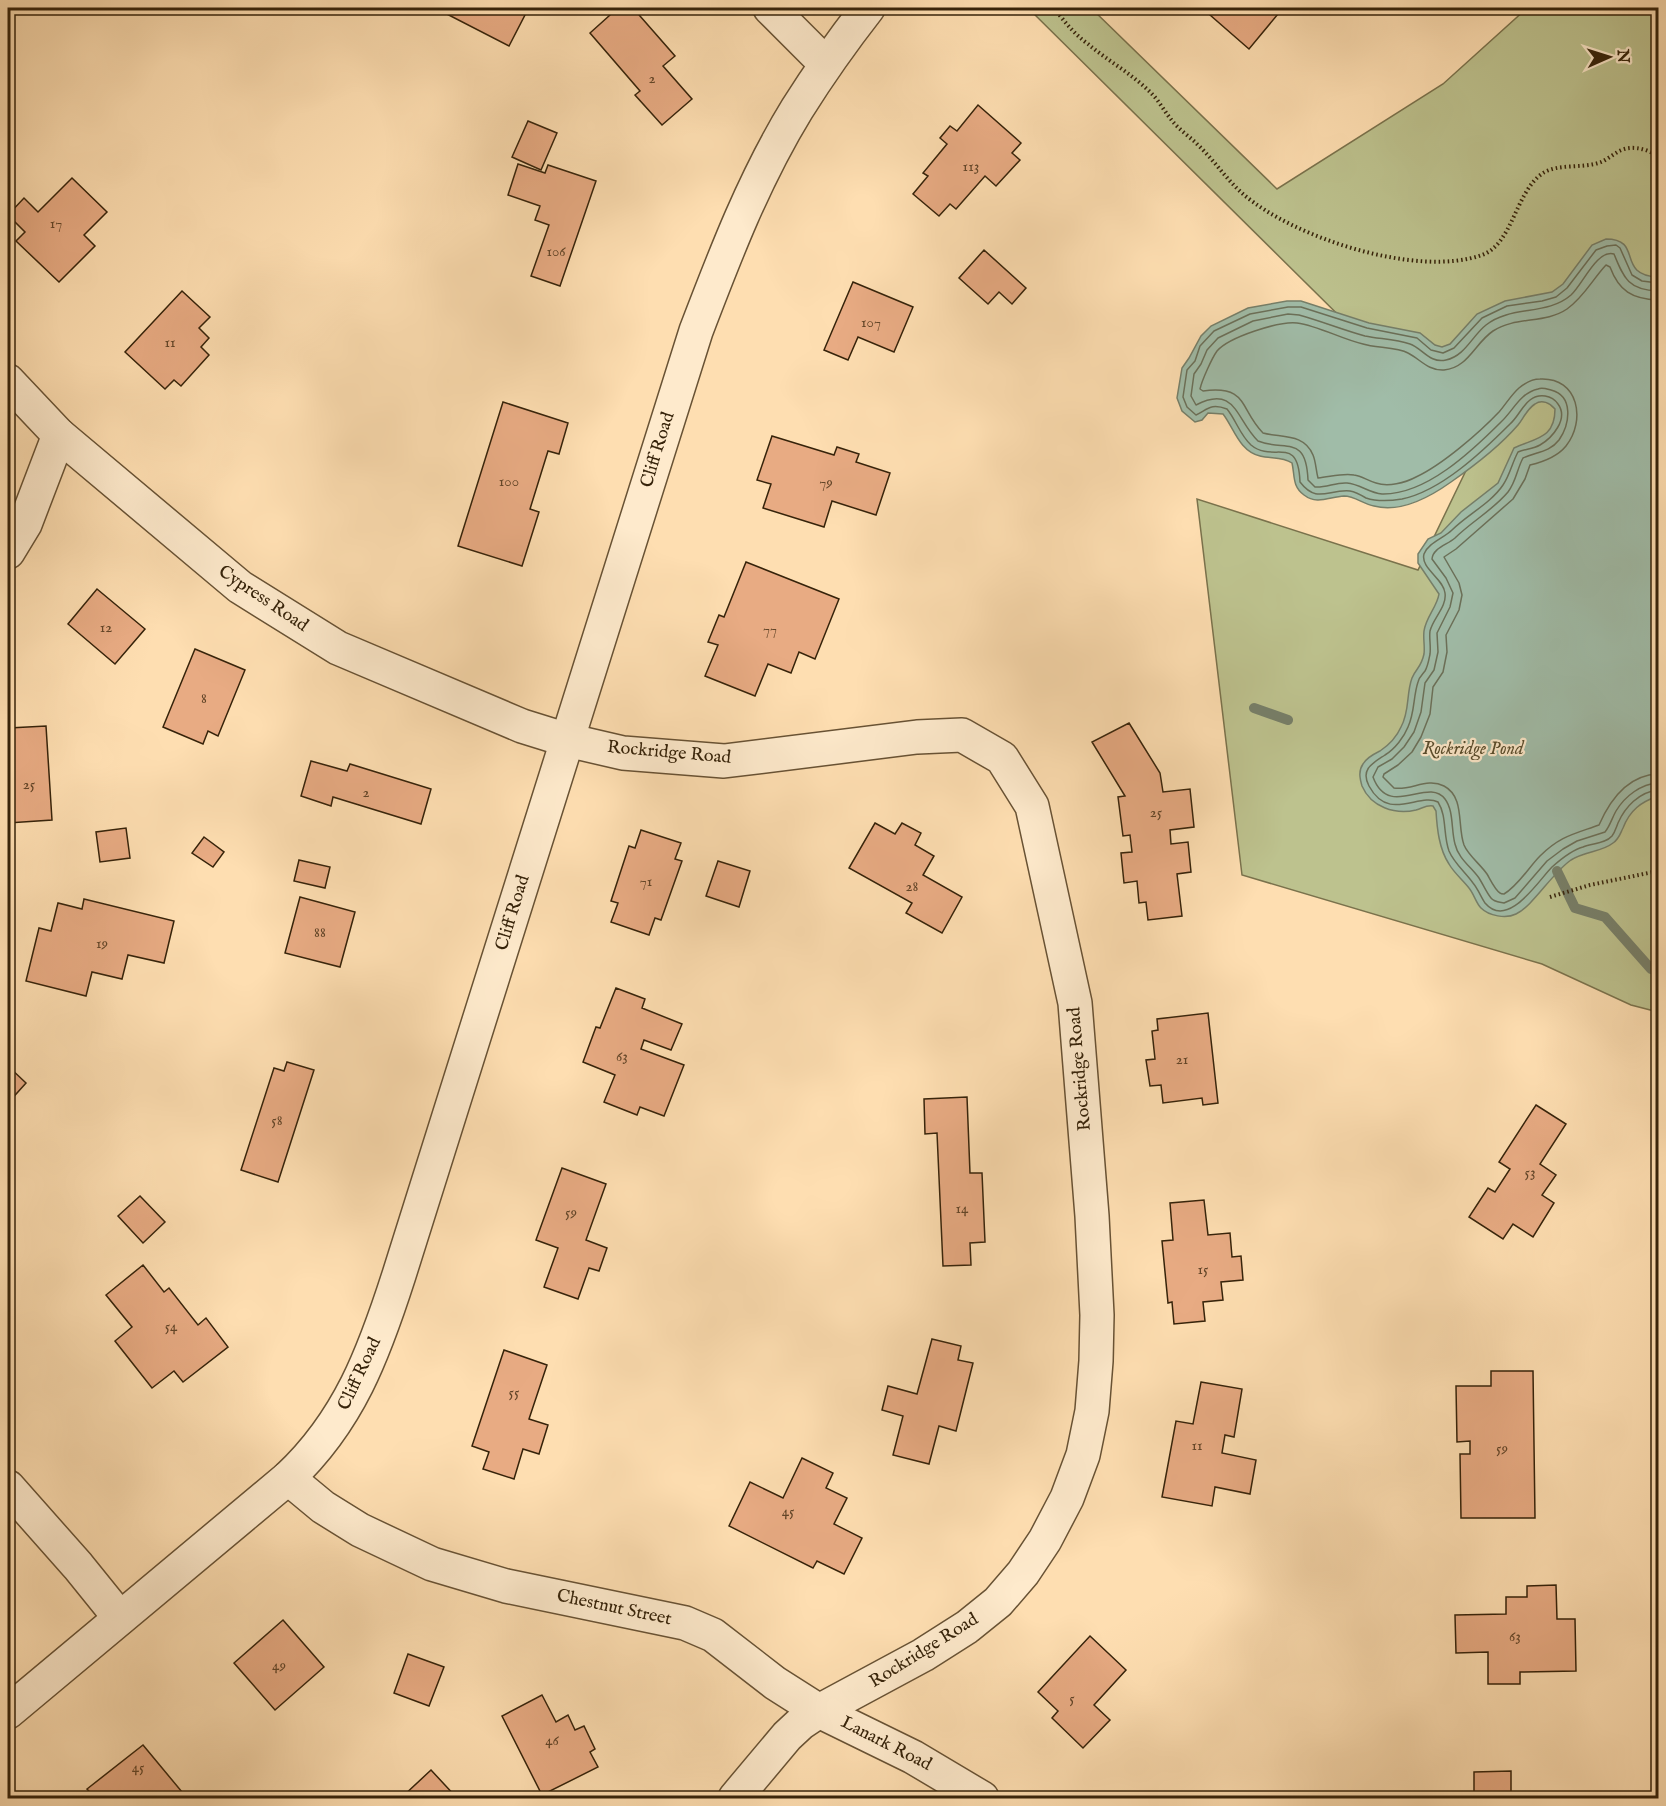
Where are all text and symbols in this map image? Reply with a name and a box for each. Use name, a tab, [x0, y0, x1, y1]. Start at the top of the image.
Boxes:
north arrow	[1579, 27, 1639, 87]
text: N	[1612, 48, 1632, 64]
house number: 2	[648, 69, 656, 88]
house number: 113	[963, 157, 979, 176]
house number: 17	[50, 214, 62, 233]
house number: 106	[546, 242, 566, 261]
house number: 107	[861, 313, 881, 332]
house number: 11	[164, 333, 176, 352]
street label: Cliff Road	[636, 409, 681, 491]
house number: 100	[499, 472, 519, 491]
house number: 79	[819, 473, 833, 492]
street label: Cypress Road	[214, 561, 313, 638]
house number: 12	[100, 618, 112, 637]
house number: 77	[763, 620, 777, 639]
house number: 8	[201, 689, 207, 708]
street label: Rockridge Road	[606, 736, 732, 770]
park label: Rockridge Pond	[1423, 738, 1525, 761]
house number: 25	[23, 775, 36, 794]
house number: 2	[362, 783, 370, 802]
house number: 25	[1150, 803, 1163, 822]
street label: Cliff Road	[491, 872, 536, 954]
house number: 71	[640, 872, 652, 891]
house number: 28	[906, 877, 919, 896]
house number: 88	[314, 923, 326, 942]
house number: 19	[96, 934, 108, 953]
street label: Rockridge Road	[1063, 1006, 1097, 1132]
house number: 63	[616, 1047, 628, 1066]
house number: 21	[1176, 1050, 1188, 1069]
house number: 58	[271, 1111, 283, 1130]
house number: 53	[1524, 1163, 1536, 1182]
house number: 14	[956, 1199, 969, 1218]
house number: 59	[565, 1203, 577, 1222]
house number: 15	[1197, 1260, 1209, 1279]
house number: 54	[165, 1317, 178, 1336]
street label: Cliff Road	[333, 1333, 387, 1414]
house number: 55	[509, 1383, 520, 1402]
house number: 11	[1191, 1436, 1203, 1455]
house number: 59	[1496, 1439, 1508, 1458]
house number: 45	[782, 1502, 795, 1521]
street label: Chestnut Street	[554, 1585, 674, 1631]
street label: Rockridge Road	[865, 1608, 983, 1694]
house number: 63	[1509, 1627, 1521, 1646]
house number: 49	[272, 1656, 286, 1675]
house number: 5	[1069, 1689, 1075, 1708]
street label: Lanark Road	[837, 1711, 936, 1777]
house number: 46	[545, 1731, 560, 1750]
house number: 45	[132, 1758, 145, 1777]

